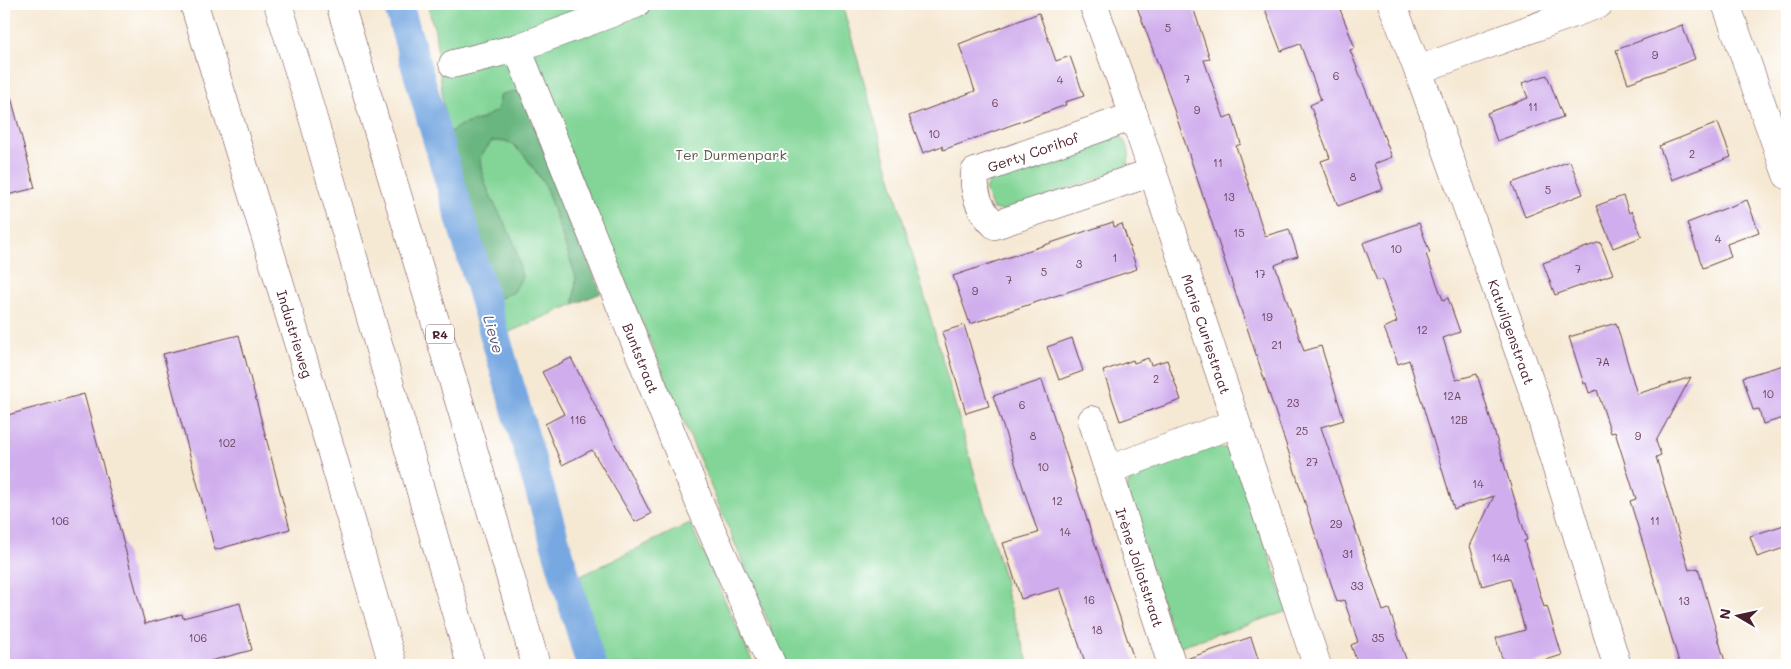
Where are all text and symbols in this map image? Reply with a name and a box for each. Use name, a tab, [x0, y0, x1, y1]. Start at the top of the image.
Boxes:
house number: 5	[1165, 20, 1171, 35]
house number: 9	[1652, 47, 1659, 62]
house number: 6	[1333, 68, 1339, 83]
house number: 7	[1184, 71, 1190, 86]
house number: 4	[1057, 72, 1064, 87]
house number: 6	[992, 95, 998, 110]
house number: 11	[1528, 99, 1538, 114]
house number: 9	[1194, 102, 1201, 117]
house number: 10	[928, 126, 940, 141]
street label: Gerty Corihof	[985, 127, 1082, 176]
park label: Ter Durmenpark	[675, 145, 787, 164]
house number: 2	[1689, 146, 1695, 161]
house number: 11	[1213, 155, 1223, 170]
house number: 8	[1350, 169, 1357, 184]
house number: 5	[1545, 182, 1551, 197]
house number: 13	[1223, 189, 1235, 204]
house number: 15	[1233, 225, 1245, 240]
house number: 4	[1715, 231, 1722, 246]
house number: 10	[1390, 241, 1402, 256]
house number: 1	[1113, 250, 1117, 265]
house number: 3	[1076, 256, 1083, 271]
house number: 7	[1575, 261, 1581, 276]
house number: 5	[1041, 264, 1047, 279]
house number: 17	[1254, 266, 1266, 281]
street label: Marie Curiestraat	[1178, 271, 1236, 397]
house number: 7	[1006, 272, 1012, 287]
street label: Katwilgenstraat	[1484, 277, 1539, 387]
house number: 9	[972, 283, 979, 298]
street label: Industrieweg	[273, 287, 318, 380]
house number: 19	[1261, 309, 1273, 324]
water label: Lieve	[479, 312, 509, 356]
street label: Buntstraat	[619, 320, 664, 396]
house number: 12	[1416, 322, 1428, 337]
road number: R4	[426, 324, 454, 344]
house number: 21	[1271, 337, 1283, 352]
house number: 7A	[1596, 354, 1610, 369]
house number: 2	[1153, 371, 1159, 386]
house number: 10	[1762, 386, 1774, 401]
house number: 12A	[1443, 388, 1461, 403]
house number: 23	[1287, 395, 1300, 410]
house number: 6	[1019, 397, 1025, 412]
house number: 116	[570, 412, 586, 427]
house number: 12B	[1450, 412, 1468, 427]
house number: 25	[1296, 423, 1308, 438]
house number: 8	[1030, 428, 1037, 443]
house number: 9	[1635, 428, 1642, 443]
house number: 102	[218, 435, 236, 450]
house number: 27	[1306, 454, 1318, 469]
house number: 10	[1037, 459, 1049, 474]
house number: 14	[1472, 476, 1484, 491]
house number: 12	[1051, 493, 1063, 508]
street label: Irène Joliotstraat	[1112, 505, 1168, 630]
house number: 106	[51, 513, 69, 528]
house number: 11	[1650, 513, 1660, 528]
house number: 29	[1330, 516, 1343, 531]
house number: 14	[1059, 524, 1071, 539]
house number: 31	[1342, 546, 1354, 561]
house number: 14A	[1492, 550, 1511, 565]
house number: 33	[1351, 578, 1364, 593]
house number: 16	[1083, 592, 1095, 607]
north arrow	[1714, 592, 1764, 642]
house number: 13	[1678, 593, 1690, 608]
text: N	[1714, 607, 1735, 621]
house number: 18	[1091, 622, 1103, 637]
house number: 106	[189, 630, 207, 645]
house number: 35	[1372, 630, 1384, 645]

